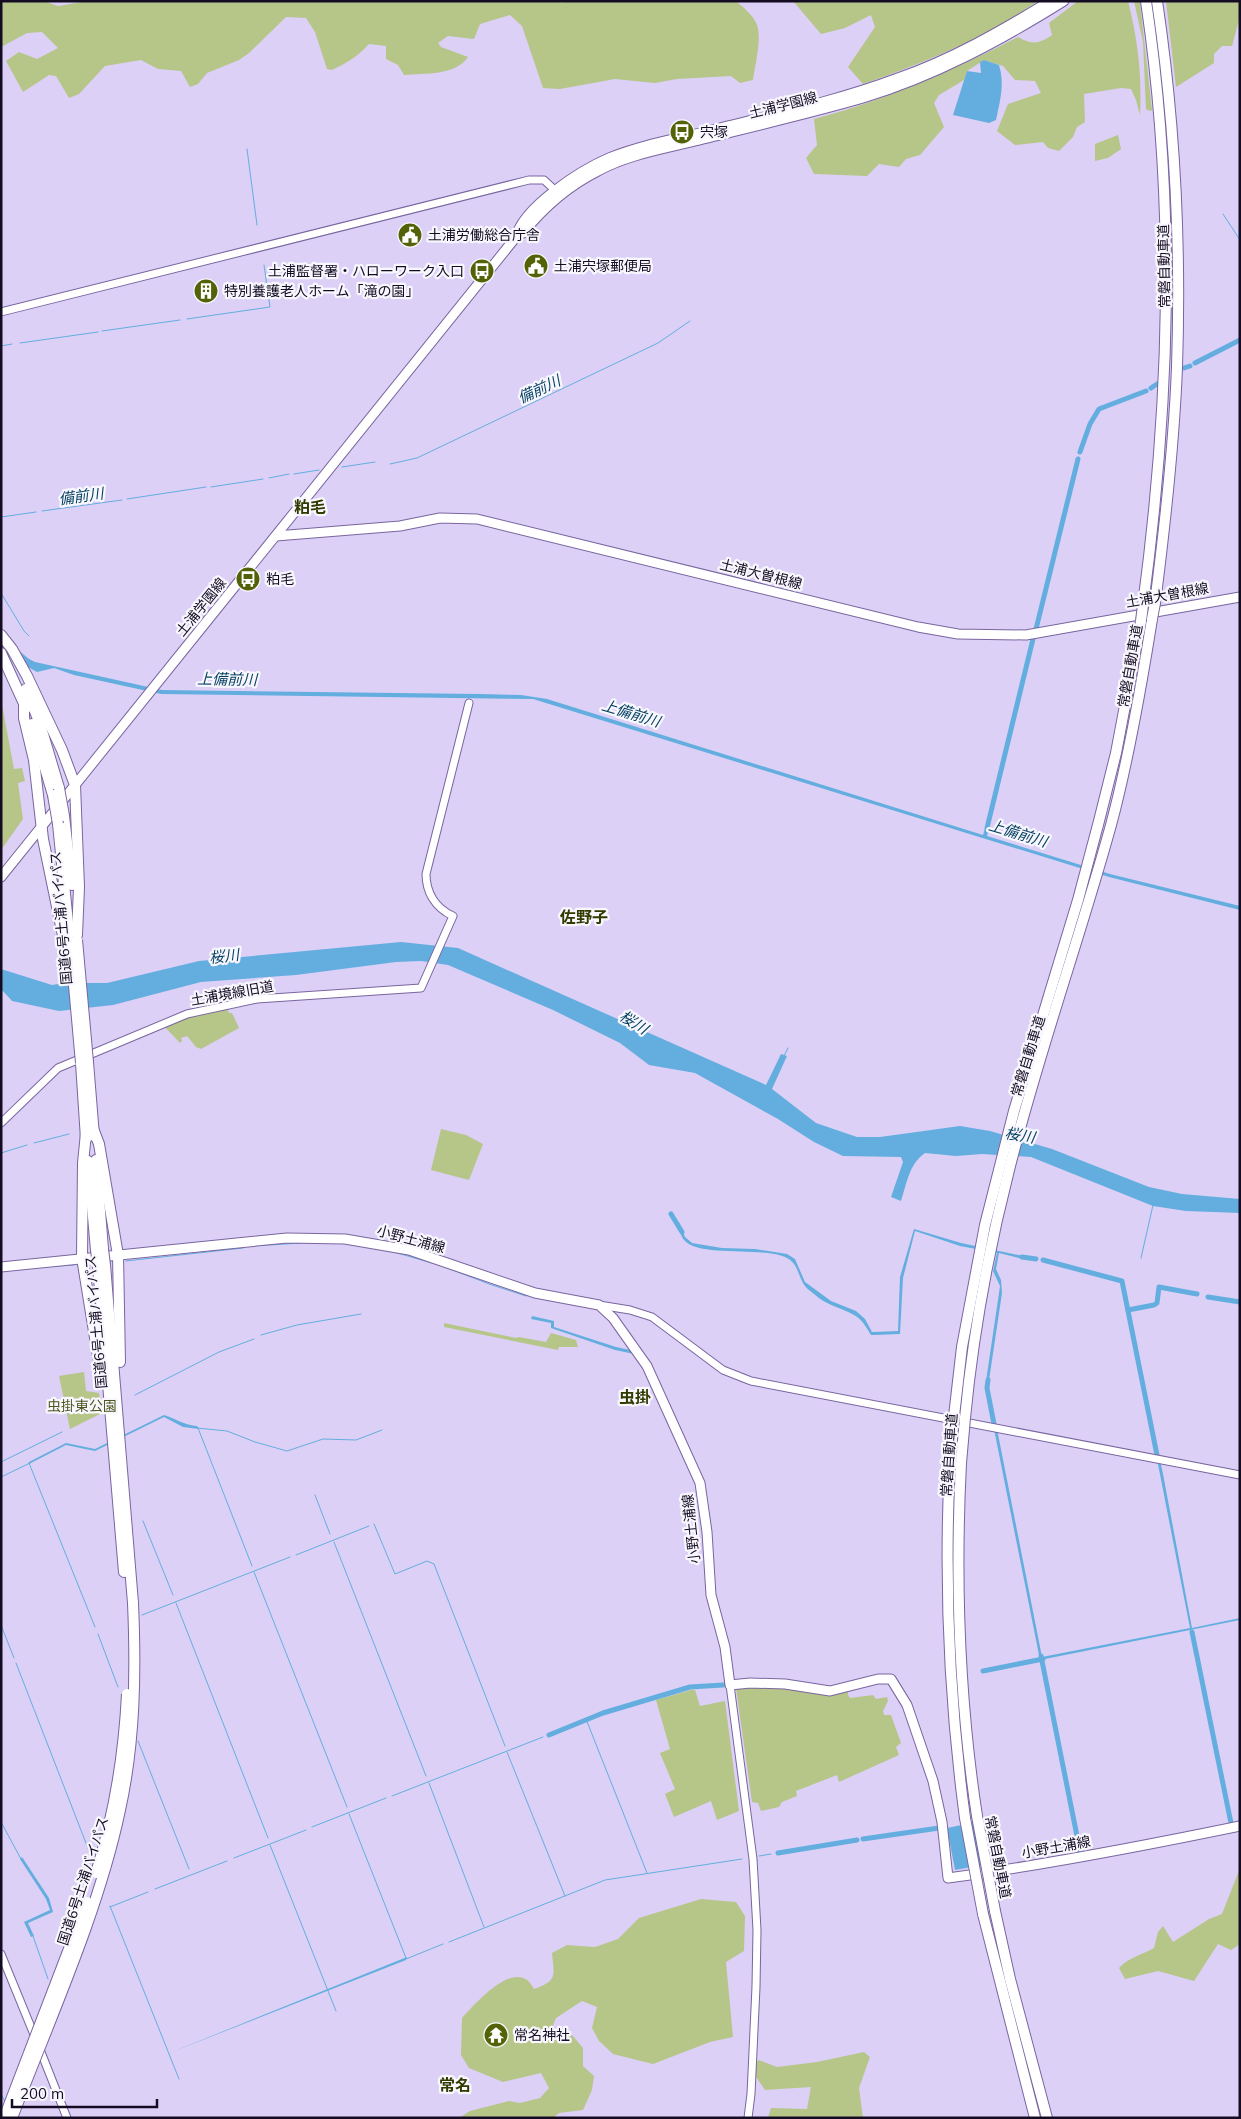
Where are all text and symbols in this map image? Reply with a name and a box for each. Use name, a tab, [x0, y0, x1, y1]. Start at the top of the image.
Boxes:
street label: 土浦学園線	[747, 88, 819, 122]
bus stop icon: 宍塚	[669, 119, 695, 145]
place label: 宍塚	[700, 123, 728, 141]
public building icon: 土浦労働総合庁舎	[397, 222, 423, 248]
street label: 常磐自動車道	[1154, 224, 1174, 308]
place label: 土浦労働総合庁舎	[428, 226, 540, 244]
public building icon: 土浦宍塚郵便局	[523, 253, 549, 279]
place label: 土浦宍塚郵便局	[554, 257, 652, 275]
bus stop icon: 土浦監督署・ハローワーク入口	[469, 258, 495, 284]
place label: 土浦監督署・ハローワーク入口	[268, 262, 464, 280]
building icon: 特別養護老人ホーム「滝の園」	[193, 278, 219, 304]
place label: 特別養護老人ホーム「滝の園」	[224, 282, 420, 300]
water label: 備前川	[515, 370, 565, 407]
water label: 備前川	[57, 483, 107, 509]
district label: 粕毛	[294, 497, 326, 517]
street label: 土浦大曽根線	[718, 555, 804, 593]
bus stop icon: 粕毛	[235, 566, 261, 592]
place label: 粕毛	[266, 570, 294, 588]
street label: 土浦学園線	[172, 574, 230, 640]
street label: 土浦大曽根線	[1124, 579, 1210, 611]
street label: 常磐自動車道	[1114, 623, 1146, 709]
water label: 上備前川	[197, 669, 259, 689]
water label: 上備前川	[600, 695, 664, 731]
water label: 上備前川	[987, 815, 1051, 851]
street label: 国道6号土浦バイパス	[46, 850, 76, 986]
district label: 佐野子	[559, 907, 608, 927]
water label: 桜川	[208, 944, 242, 967]
street label: 土浦境線旧道	[189, 977, 275, 1009]
water label: 桜川	[616, 1006, 653, 1039]
street label: 常磐自動車道	[1007, 1013, 1049, 1099]
water label: 桜川	[1004, 1123, 1038, 1147]
street label: 小野土浦線	[375, 1221, 447, 1257]
street label: 国道6号土浦バイパス	[81, 1254, 111, 1390]
district label: 虫掛	[619, 1387, 651, 1407]
park label: 虫掛東公園	[47, 1397, 117, 1415]
street label: 常磐自動車道	[937, 1412, 961, 1498]
street label: 小野土浦線	[678, 1493, 704, 1565]
street label: 国道6号土浦バイパス	[54, 1814, 112, 1948]
street label: 常磐自動車道	[981, 1814, 1015, 1900]
street label: 小野土浦線	[1020, 1832, 1092, 1862]
temple icon: 常名神社	[483, 2022, 509, 2048]
place label: 常名神社	[514, 2026, 570, 2044]
district label: 常名	[439, 2075, 471, 2095]
scale bar	[12, 2076, 158, 2108]
text: 200 m	[20, 2084, 64, 2103]

